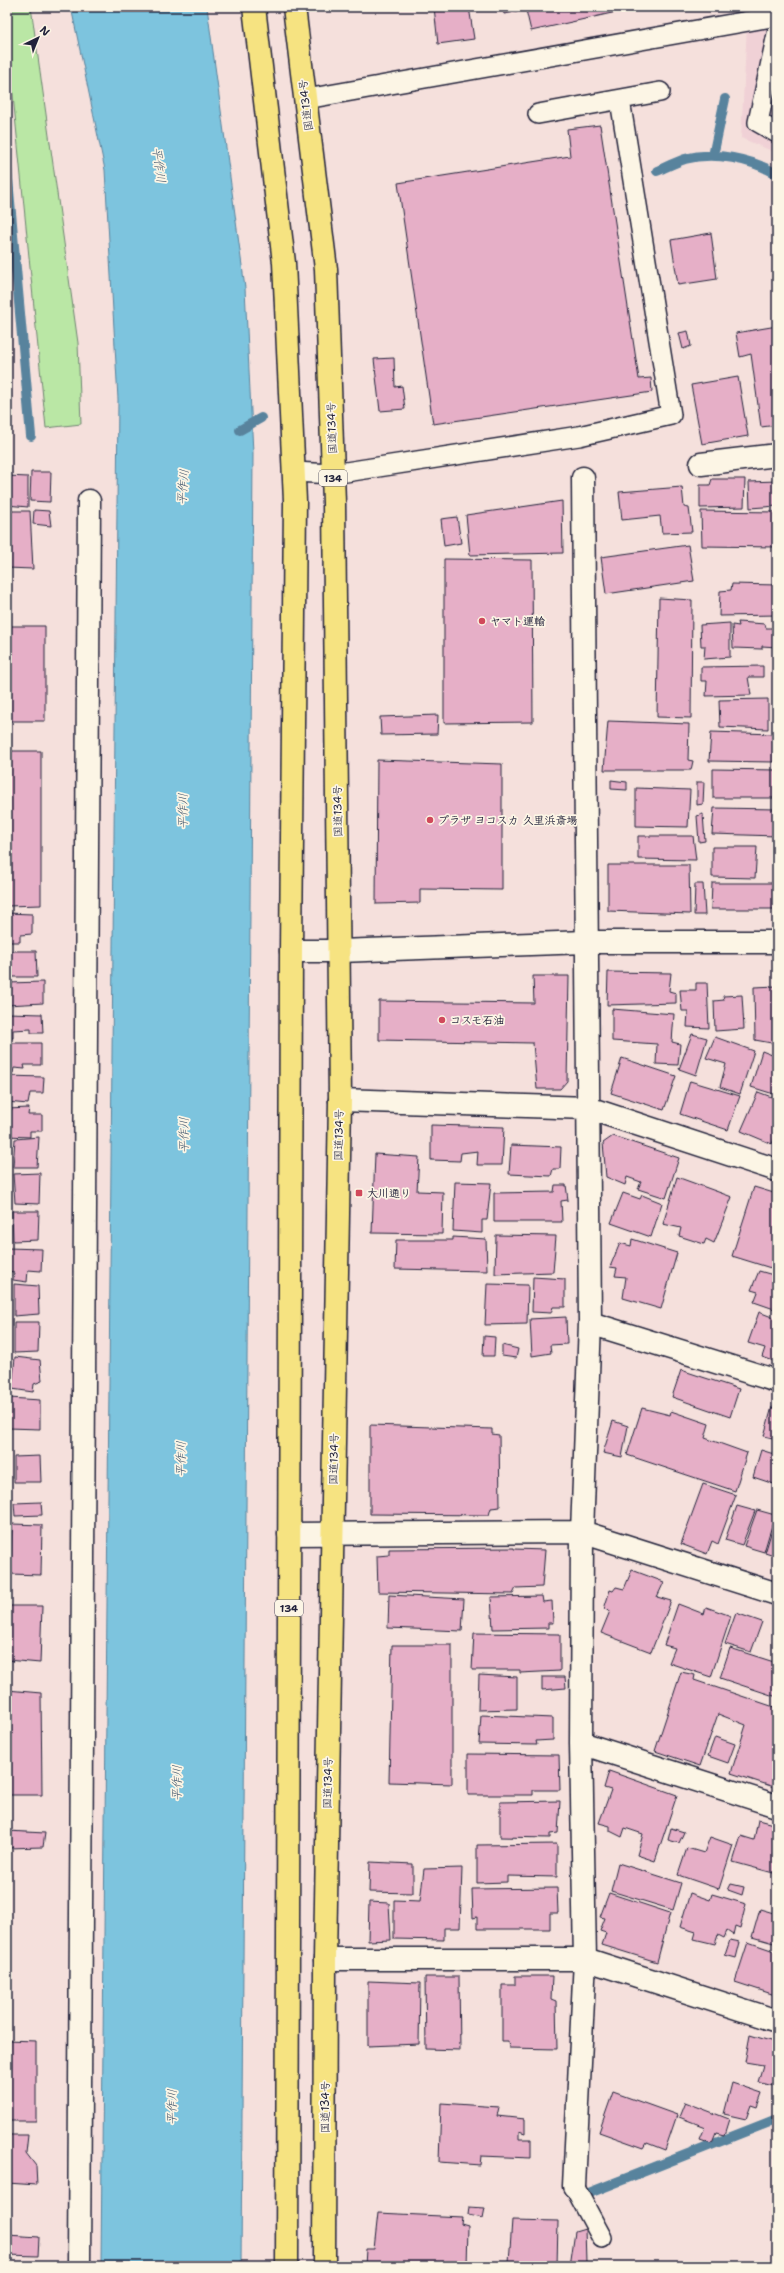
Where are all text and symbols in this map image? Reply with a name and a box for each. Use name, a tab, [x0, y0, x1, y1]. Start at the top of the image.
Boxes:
north arrow	[18, 18, 58, 58]
text: N	[36, 23, 53, 40]
street label: 国道134号	[295, 78, 317, 132]
water label: 平作川	[149, 146, 169, 184]
street label: 国道134号	[324, 402, 340, 454]
water label: 平作川	[174, 468, 192, 506]
road number: 134	[319, 470, 347, 486]
place label: ヤマト運輸	[490, 614, 545, 629]
marker: ヤマト運輸	[477, 616, 487, 626]
street label: 国道134号	[330, 785, 346, 837]
water label: 平作川	[175, 793, 191, 829]
place label: プラザ ヨコスカ 久里浜斎場	[438, 813, 578, 828]
marker: プラザ ヨコスカ 久里浜斎場	[425, 815, 435, 825]
place label: コスモ石油	[450, 1013, 505, 1028]
marker: コスモ石油	[437, 1015, 447, 1025]
street label: 国道134号	[331, 1109, 347, 1161]
water label: 平作川	[176, 1117, 192, 1153]
place label: 大川通り	[367, 1186, 411, 1201]
marker: 大川通り	[354, 1188, 364, 1198]
street label: 国道134号	[326, 1433, 342, 1485]
water label: 平作川	[173, 1441, 189, 1477]
road number: 134	[275, 1600, 303, 1616]
street label: 国道134号	[320, 1757, 336, 1809]
water label: 平作川	[169, 1765, 185, 1801]
street label: 国道134号	[318, 2081, 333, 2133]
water label: 平作川	[164, 2089, 180, 2125]

